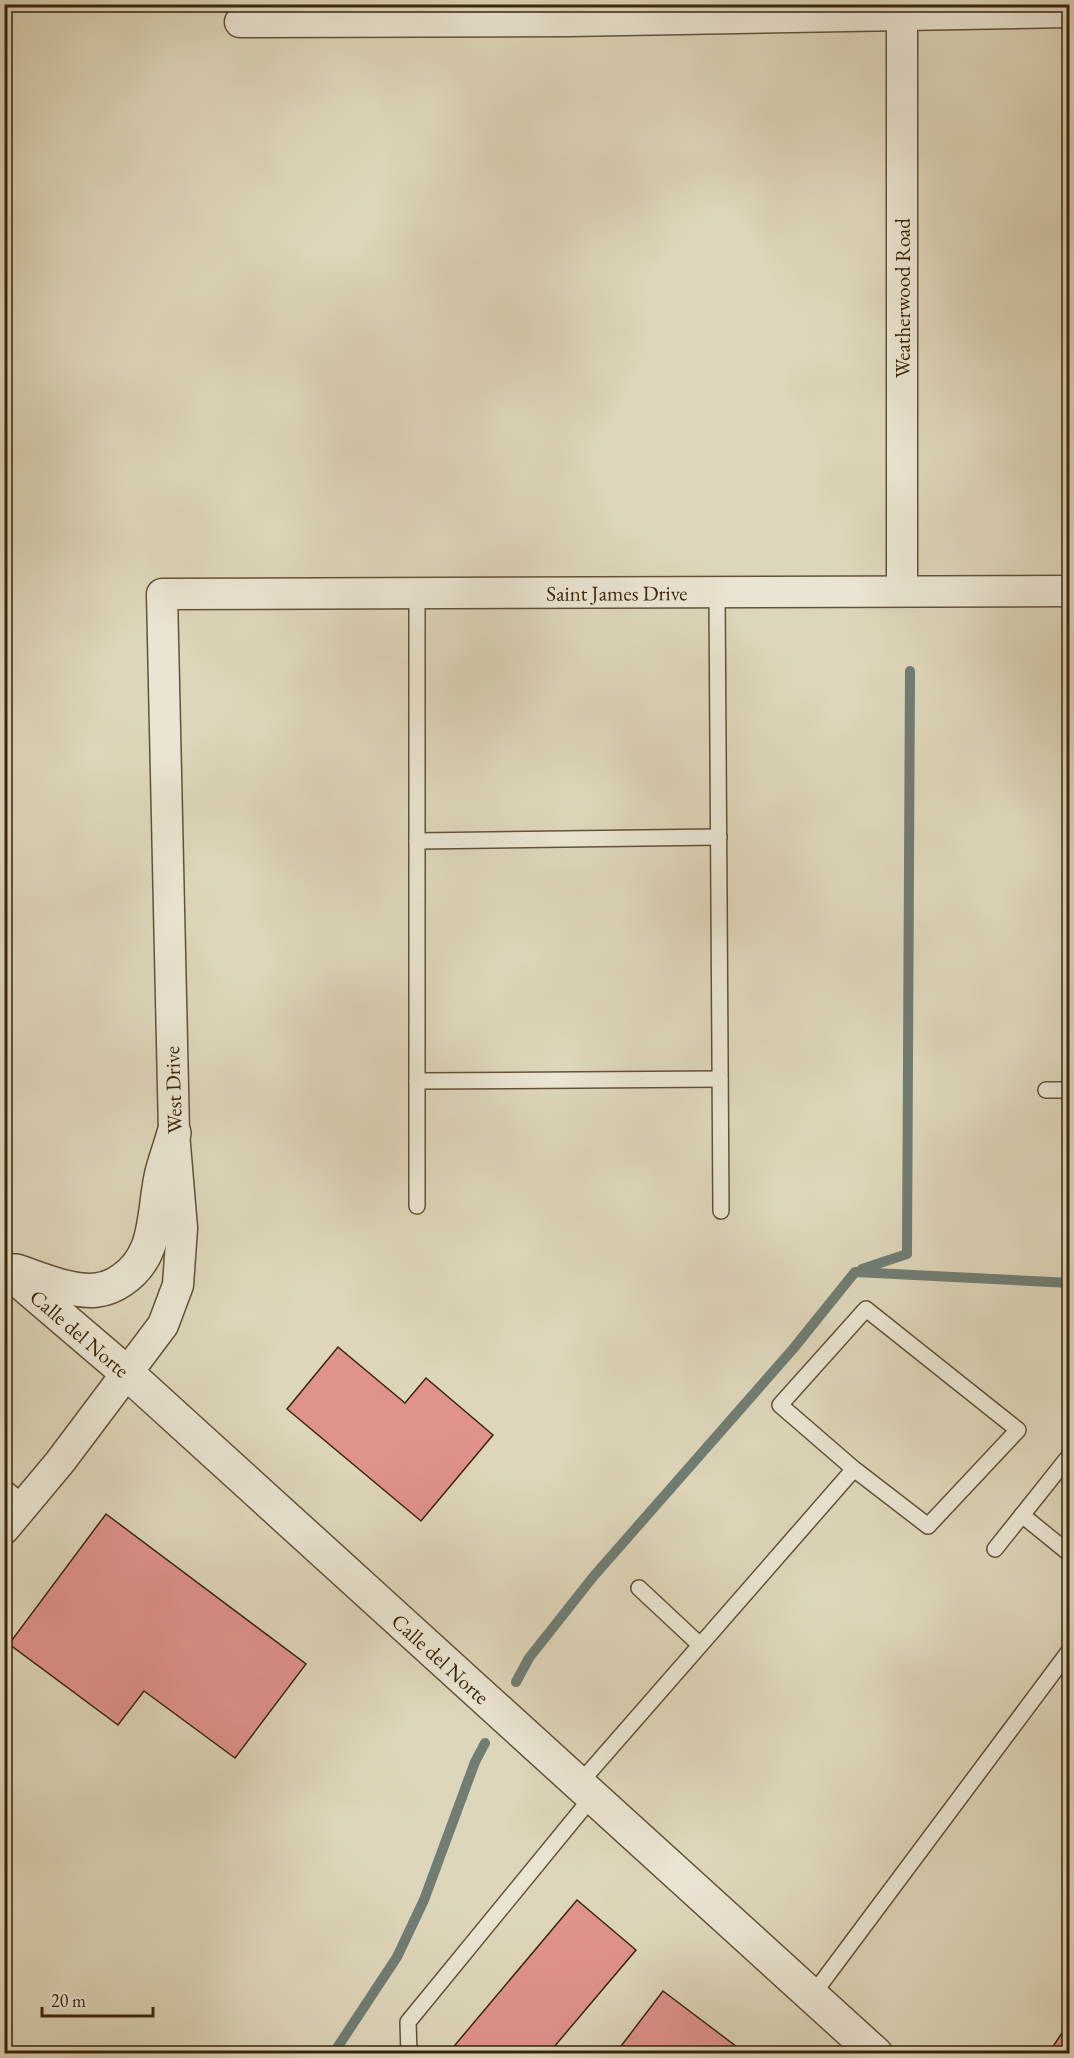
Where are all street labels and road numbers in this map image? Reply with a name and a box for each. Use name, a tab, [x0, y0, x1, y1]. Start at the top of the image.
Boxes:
street label: Weatherwood Road	[889, 218, 916, 378]
street label: Saint James Drive	[546, 579, 688, 606]
street label: West Drive	[158, 1046, 188, 1134]
street label: Calle del Norte	[25, 1283, 136, 1383]
street label: Calle del Norte	[386, 1607, 495, 1710]

